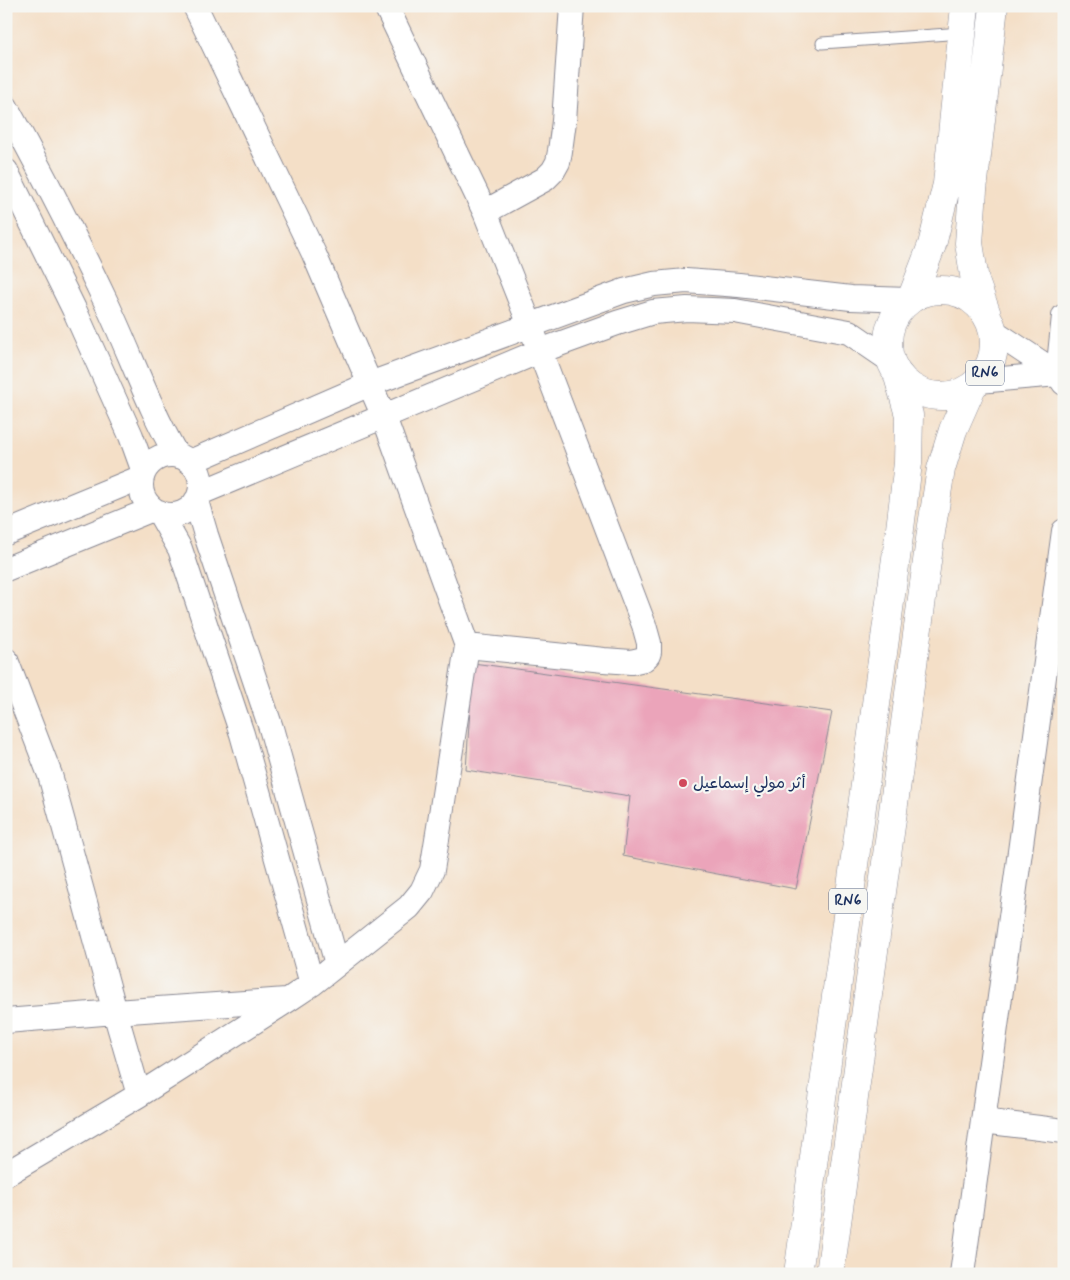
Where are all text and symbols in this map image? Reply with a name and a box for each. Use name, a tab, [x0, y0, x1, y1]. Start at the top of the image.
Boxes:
road number: RN6	[966, 360, 1004, 386]
place label: أثر مولي إسماعيل	[693, 773, 805, 797]
marker: أثر مولي إسماعيل	[677, 777, 689, 789]
road number: RN6	[829, 888, 867, 914]

